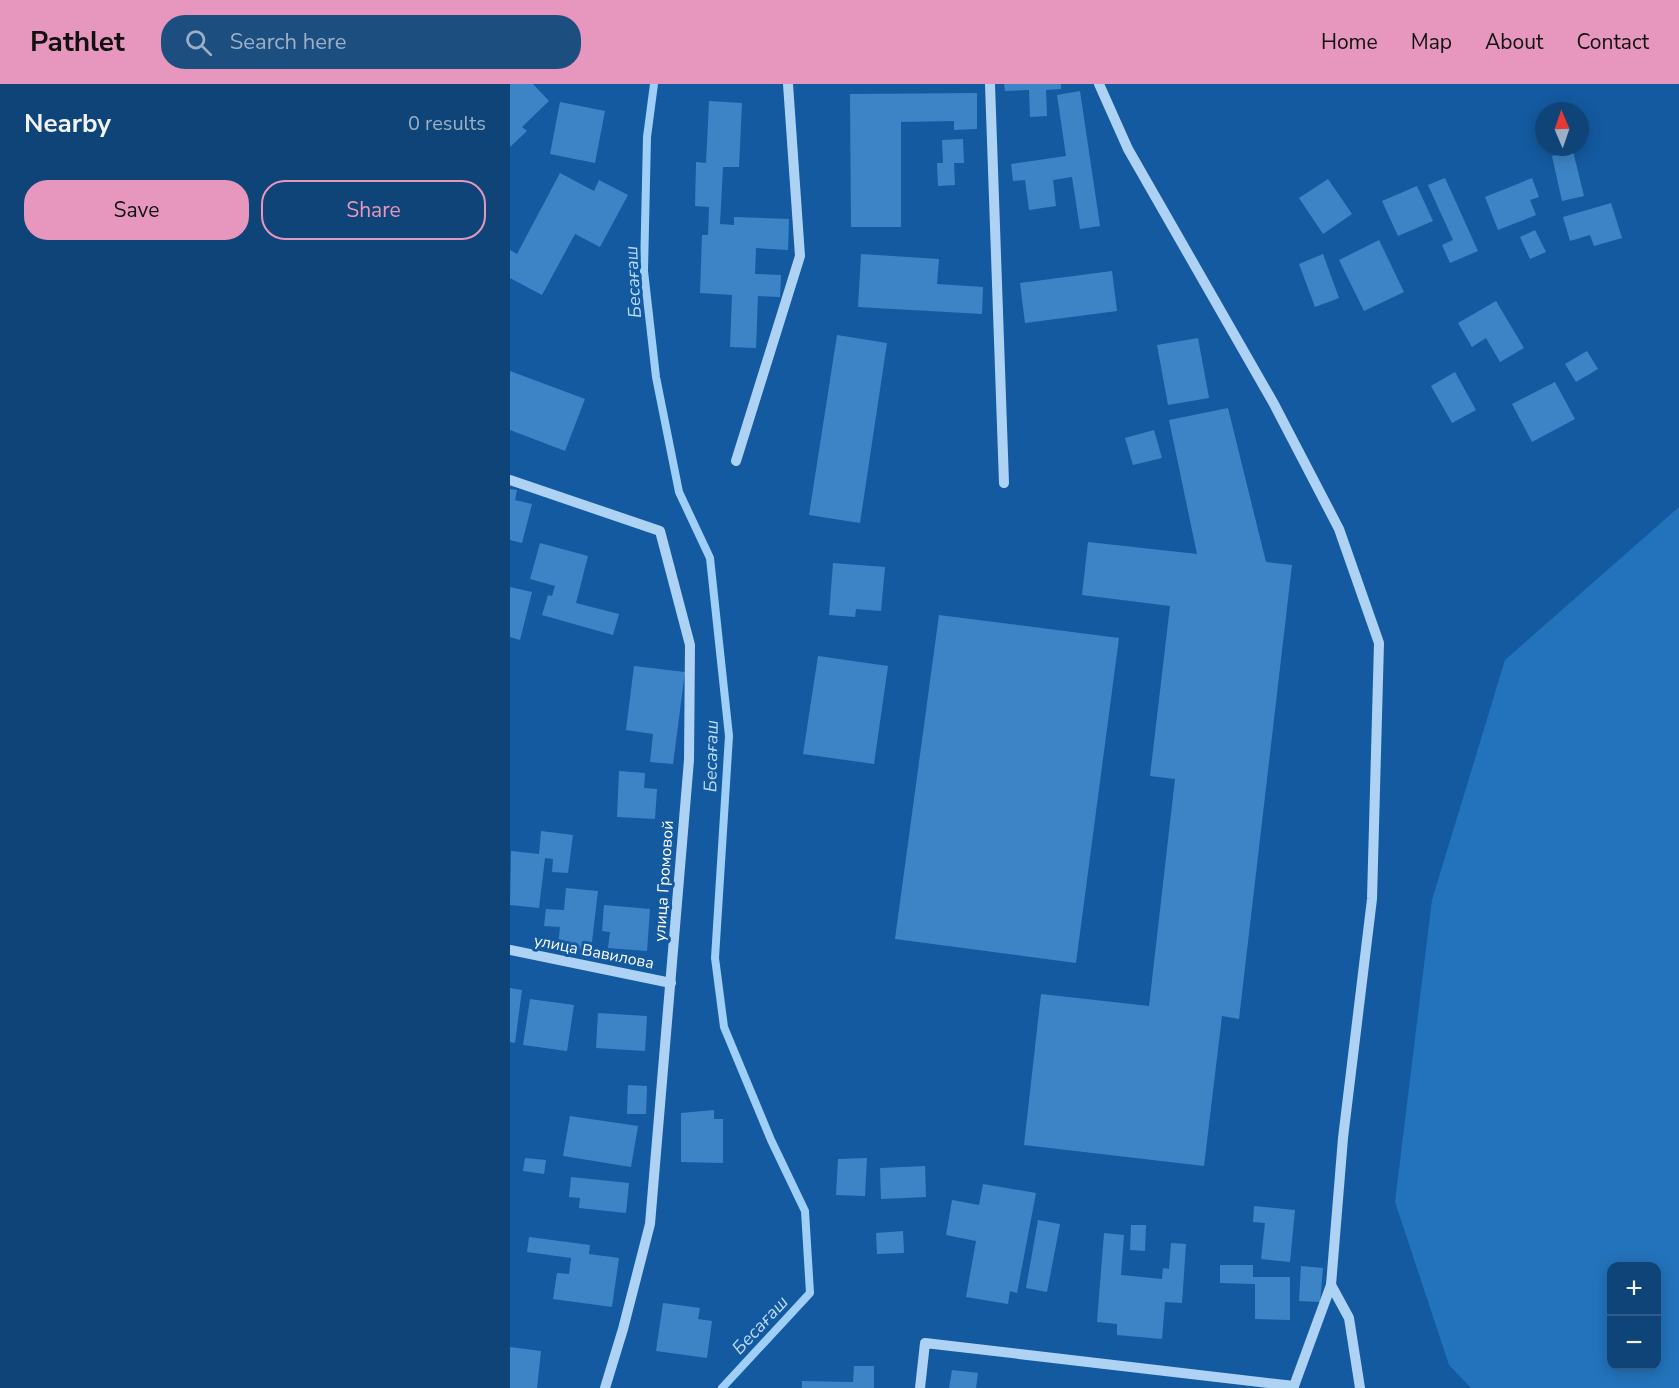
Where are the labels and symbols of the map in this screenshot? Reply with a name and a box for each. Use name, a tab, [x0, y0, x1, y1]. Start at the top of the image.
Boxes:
north arrow	[1535, 102, 1589, 156]
water label: Бесағаш	[619, 245, 647, 319]
water label: Бесағаш	[698, 720, 724, 792]
street label: улица Громовой	[649, 820, 679, 942]
street label: улица Вавилова	[532, 930, 656, 974]
water label: Бесағаш	[727, 1290, 793, 1360]

